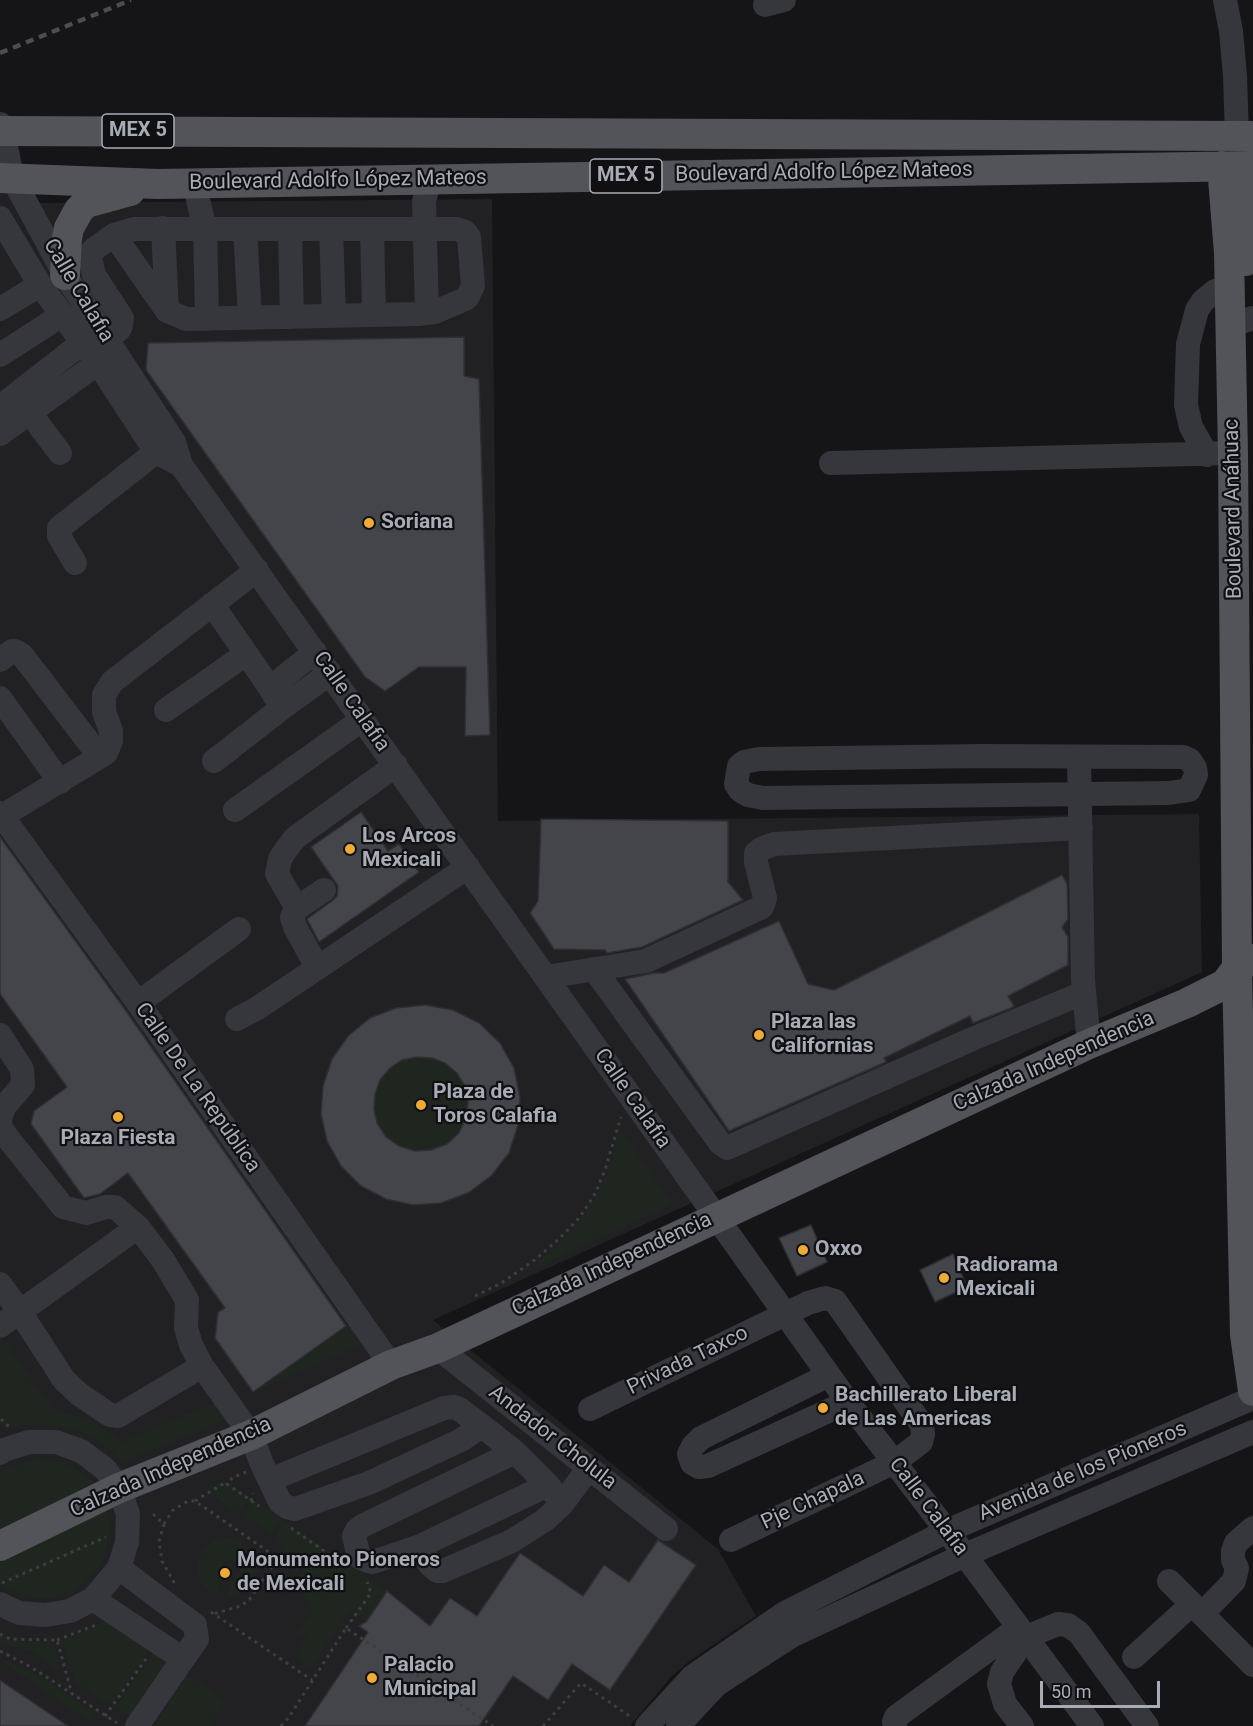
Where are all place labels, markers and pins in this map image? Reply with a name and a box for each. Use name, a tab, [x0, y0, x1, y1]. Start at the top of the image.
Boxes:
place label: Soriana	[381, 510, 453, 536]
marker: Soriana	[362, 516, 376, 530]
place label: Los Arcos Mexicali	[362, 824, 456, 874]
marker: Los Arcos Mexicali	[343, 842, 357, 856]
place label: Plaza las Californias	[771, 1010, 874, 1060]
marker: Plaza las Californias	[752, 1028, 766, 1042]
place label: Plaza de Toros Calafia	[433, 1080, 557, 1130]
marker: Plaza de Toros Calafia	[414, 1098, 428, 1112]
marker: Plaza Fiesta	[111, 1110, 125, 1124]
place label: Plaza Fiesta	[60, 1126, 176, 1152]
place label: Oxxo	[815, 1237, 862, 1263]
marker: Oxxo	[796, 1243, 810, 1257]
place label: Radiorama Mexicali	[956, 1253, 1058, 1303]
marker: Radiorama Mexicali	[937, 1271, 951, 1285]
place label: Bachillerato Liberal de Las Americas	[835, 1383, 1017, 1433]
marker: Bachillerato Liberal de Las Americas	[816, 1401, 830, 1415]
place label: Monumento Pioneros de Mexicali	[237, 1548, 440, 1598]
marker: Monumento Pioneros de Mexicali	[218, 1566, 232, 1580]
place label: Palacio Municipal	[384, 1653, 477, 1703]
marker: Palacio Municipal	[365, 1671, 379, 1685]

